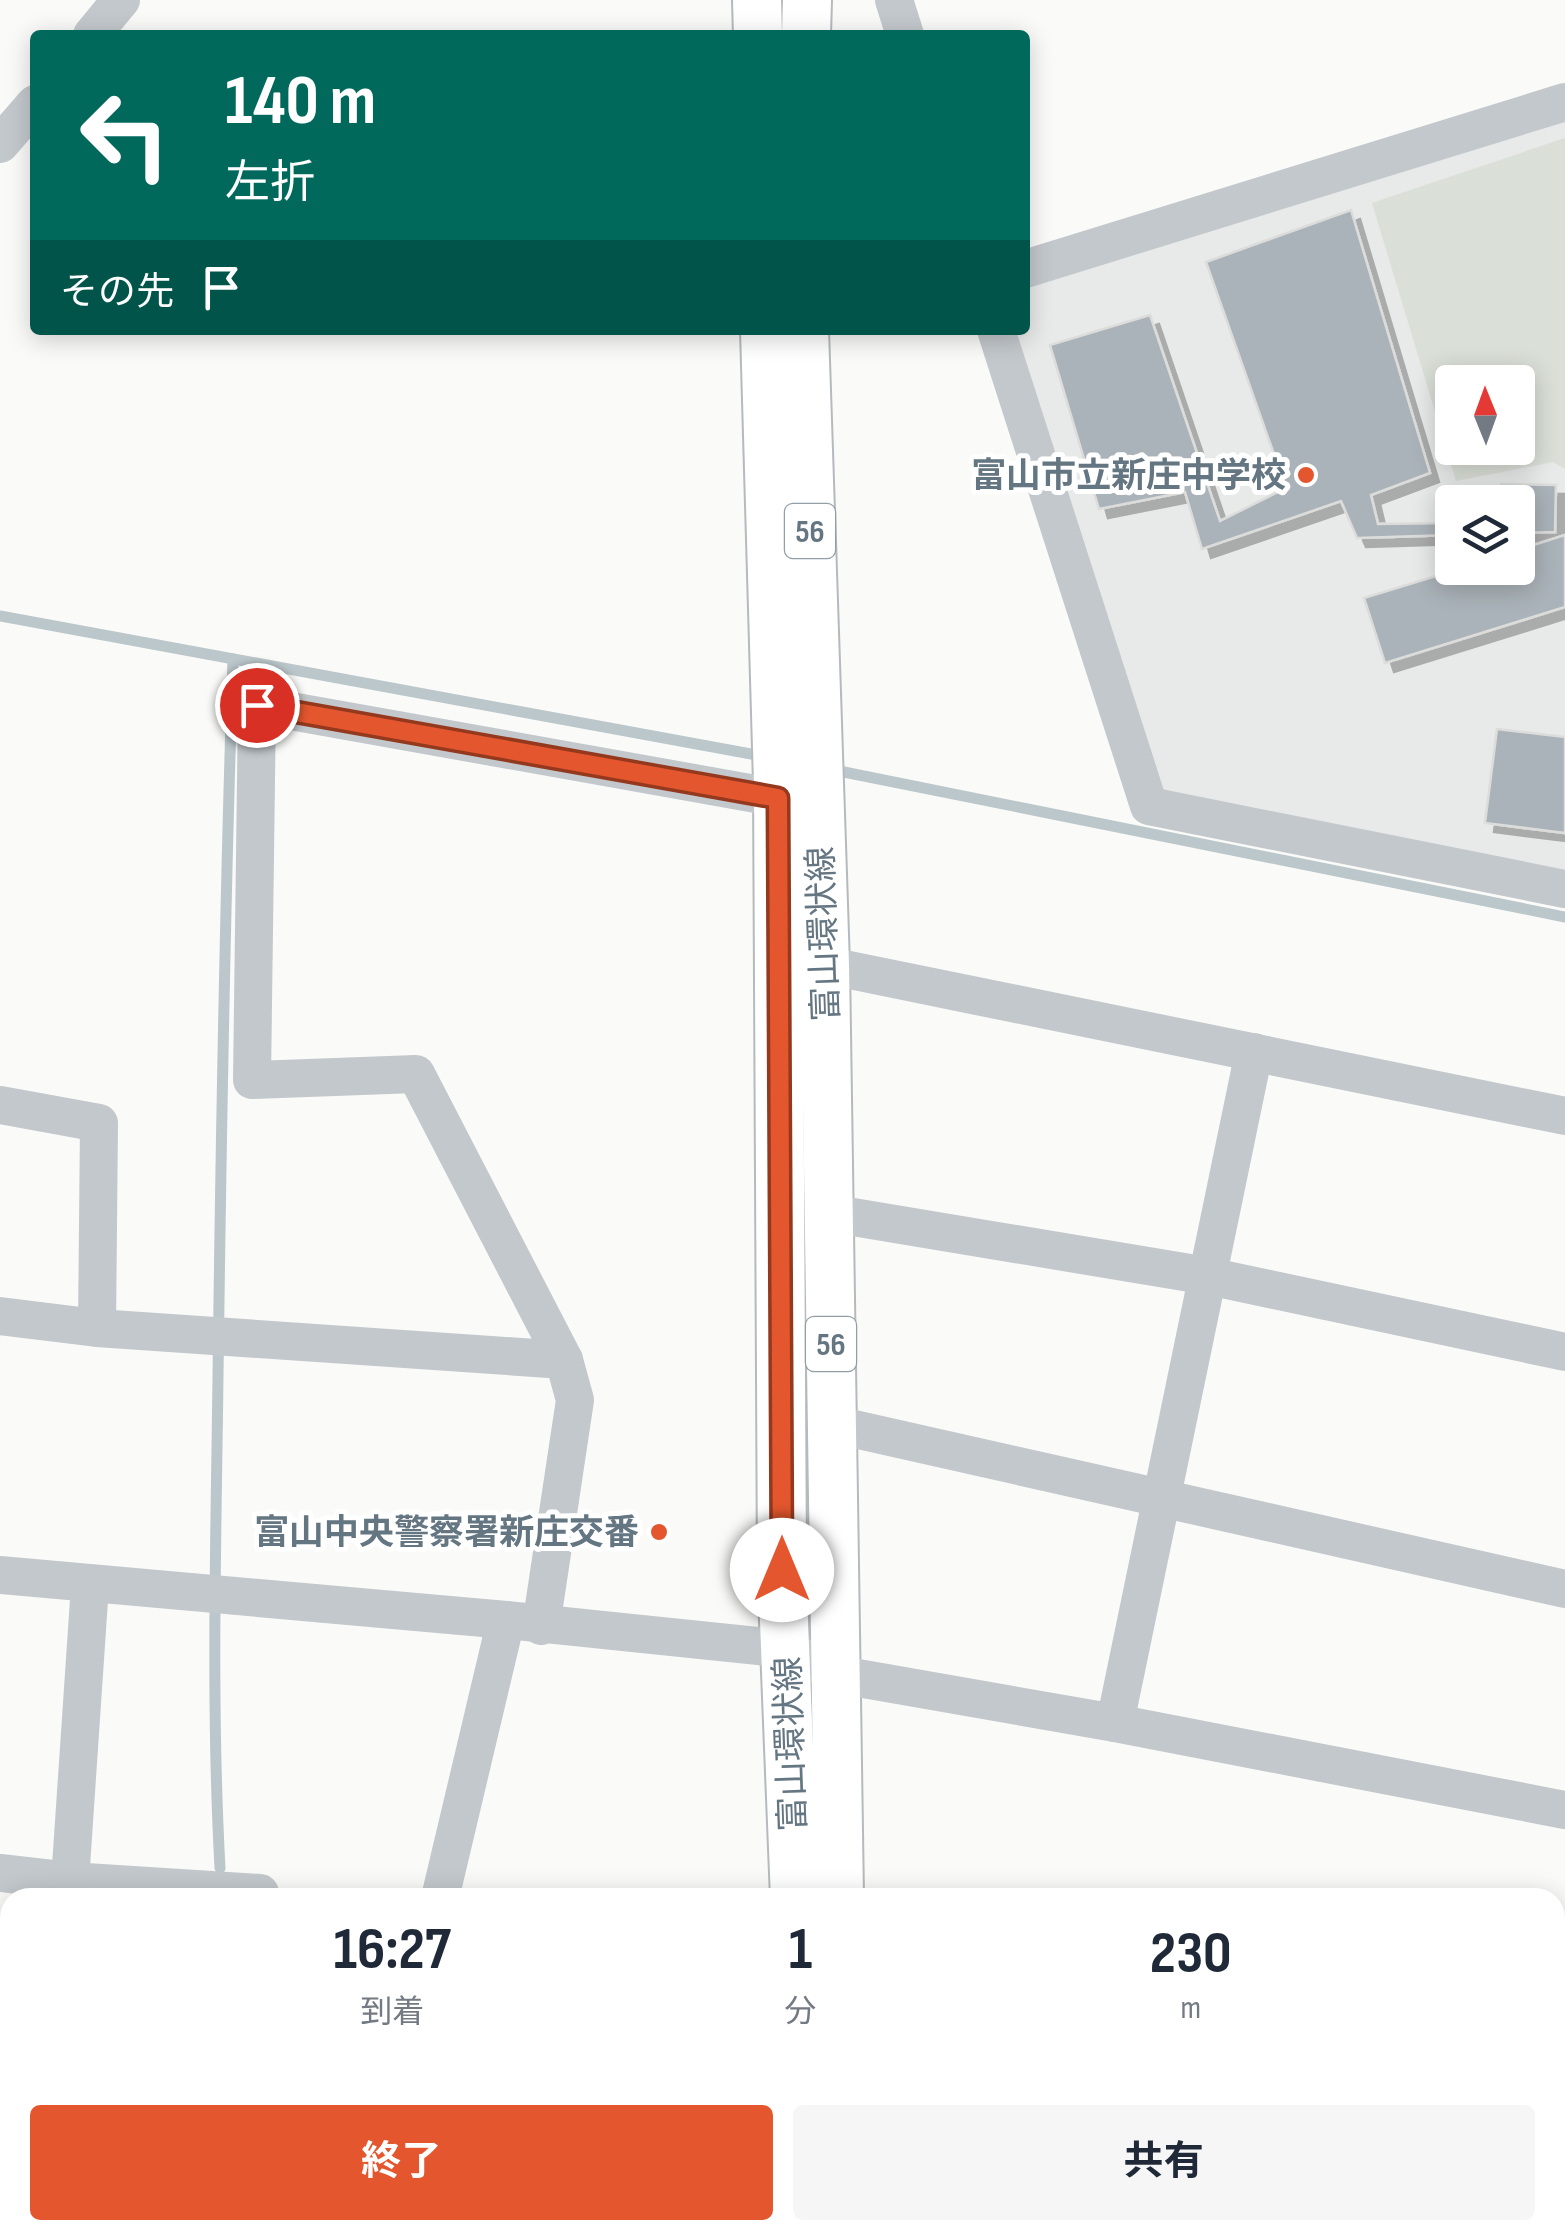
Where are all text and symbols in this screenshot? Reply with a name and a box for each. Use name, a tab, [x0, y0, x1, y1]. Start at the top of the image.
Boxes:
text: 140 m	[225, 60, 376, 144]
icon: left	[60, 70, 190, 200]
text: 左折	[225, 156, 315, 211]
icon: arrive	[194, 260, 249, 315]
text: その先	[60, 270, 174, 315]
north arrow	[1435, 365, 1535, 465]
map controls	[1435, 365, 1535, 585]
place label: 富山市立新庄中学校	[971, 455, 1286, 498]
marker: 富山市立新庄中学校	[1295, 464, 1317, 486]
button: layers	[1435, 485, 1535, 585]
road number: 56	[785, 504, 835, 558]
pin	[215, 663, 300, 748]
icon: arrive	[230, 678, 285, 733]
street label: 富山環状線	[800, 846, 849, 1022]
road number: 56	[806, 1317, 856, 1371]
place label: 富山中央警察署新庄交番	[254, 1512, 639, 1555]
position arrow	[730, 1518, 834, 1622]
marker: 富山中央警察署新庄交番	[648, 1521, 670, 1543]
street label: 富山環状線	[767, 1656, 816, 1832]
text: 16:27	[333, 1914, 451, 1986]
text: 1	[789, 1914, 812, 1986]
text: 230	[1150, 1918, 1232, 1990]
text: m	[1180, 1989, 1201, 2028]
text: 到着	[360, 1993, 424, 2032]
text: 分	[784, 1993, 816, 2032]
button: 終了	[30, 2105, 773, 2220]
button: 共有	[793, 2105, 1535, 2220]

